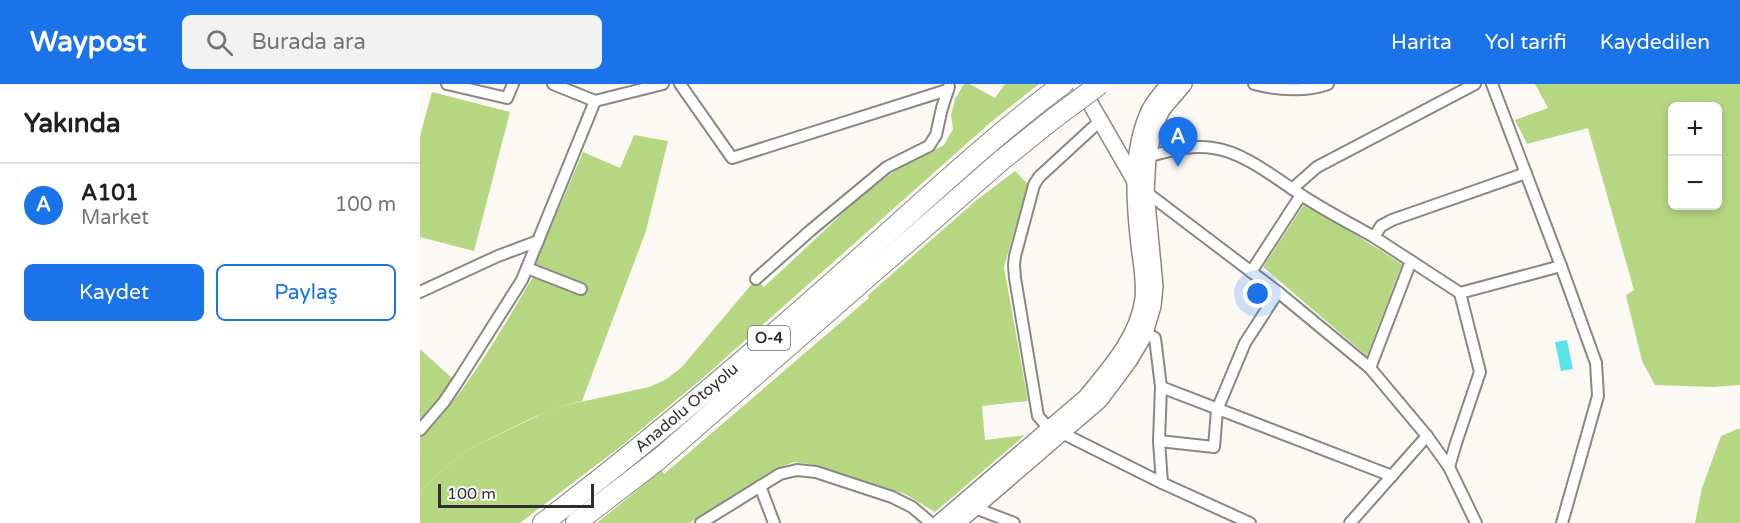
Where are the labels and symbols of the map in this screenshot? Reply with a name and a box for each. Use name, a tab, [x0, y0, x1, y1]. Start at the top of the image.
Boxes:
pin: A	[1158, 118, 1197, 167]
your location	[1243, 279, 1272, 308]
road number: O-4	[748, 326, 790, 350]
street label: Anadolu Otoyolu	[631, 359, 742, 457]
scale bar	[438, 481, 594, 508]

